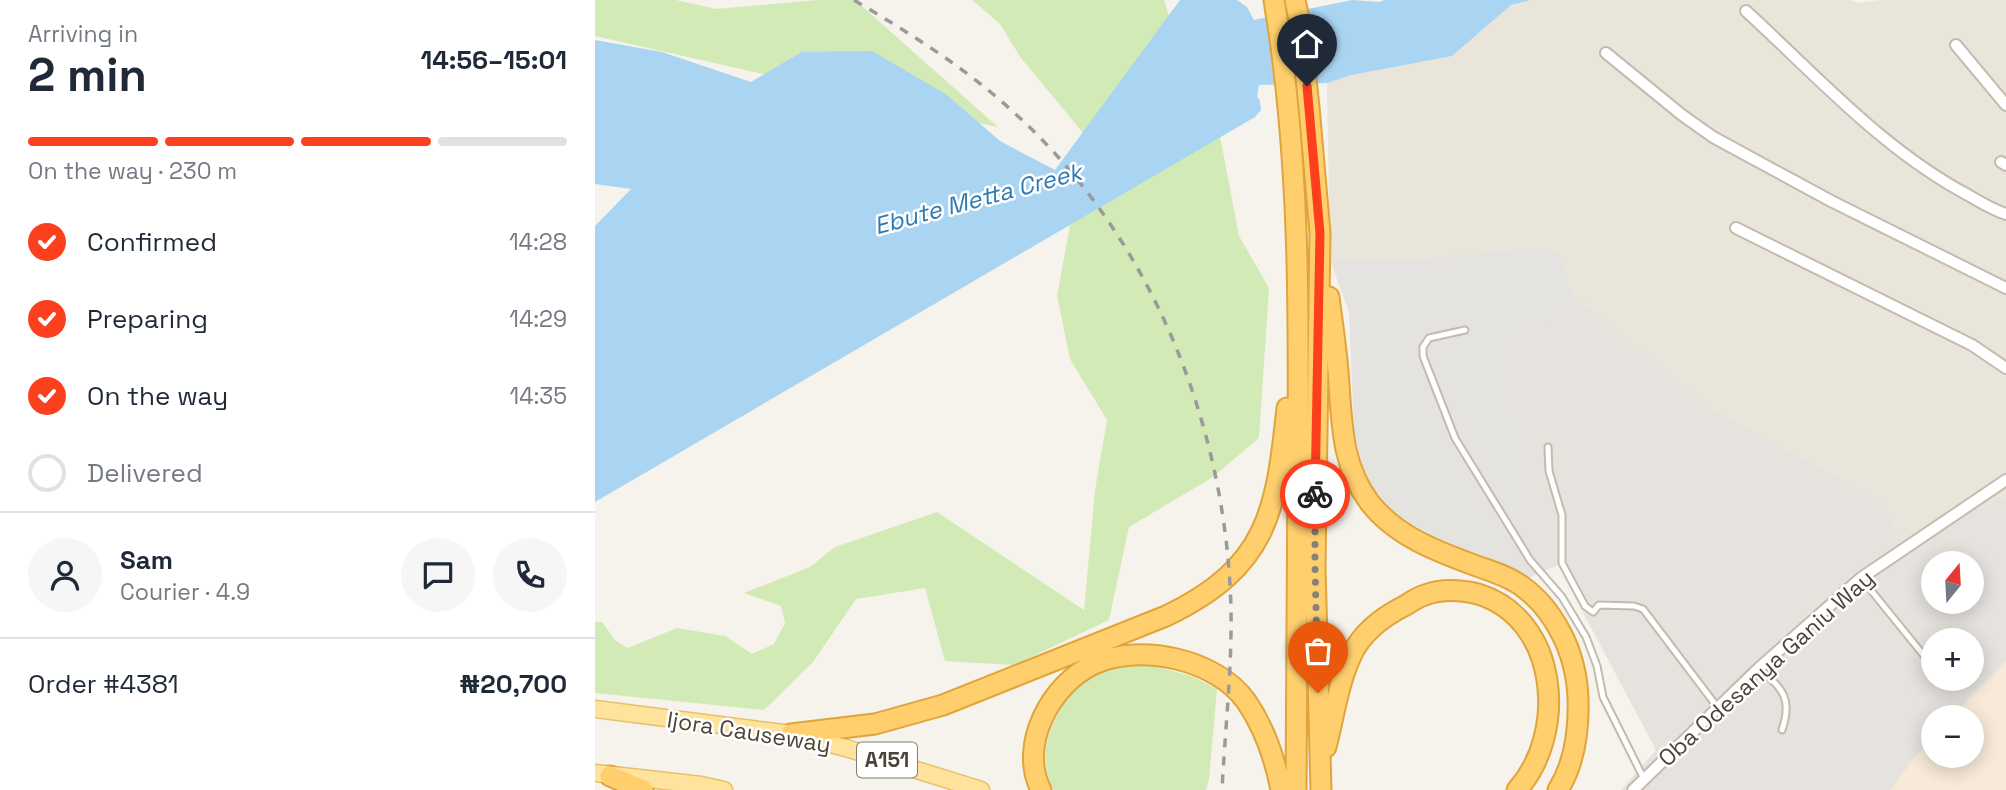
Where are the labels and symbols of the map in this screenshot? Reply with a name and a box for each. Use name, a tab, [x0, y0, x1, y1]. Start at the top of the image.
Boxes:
pin	[1277, 14, 1337, 86]
water label: Ebute Metta Creek	[871, 155, 1088, 241]
courier	[1280, 459, 1350, 529]
north arrow	[1921, 551, 1985, 614]
street label: Oba Odesanya Ganiu Way	[1652, 563, 1880, 773]
pin	[1288, 621, 1348, 693]
street label: Ijora Causeway	[665, 704, 833, 760]
road number: A151	[857, 742, 917, 778]

